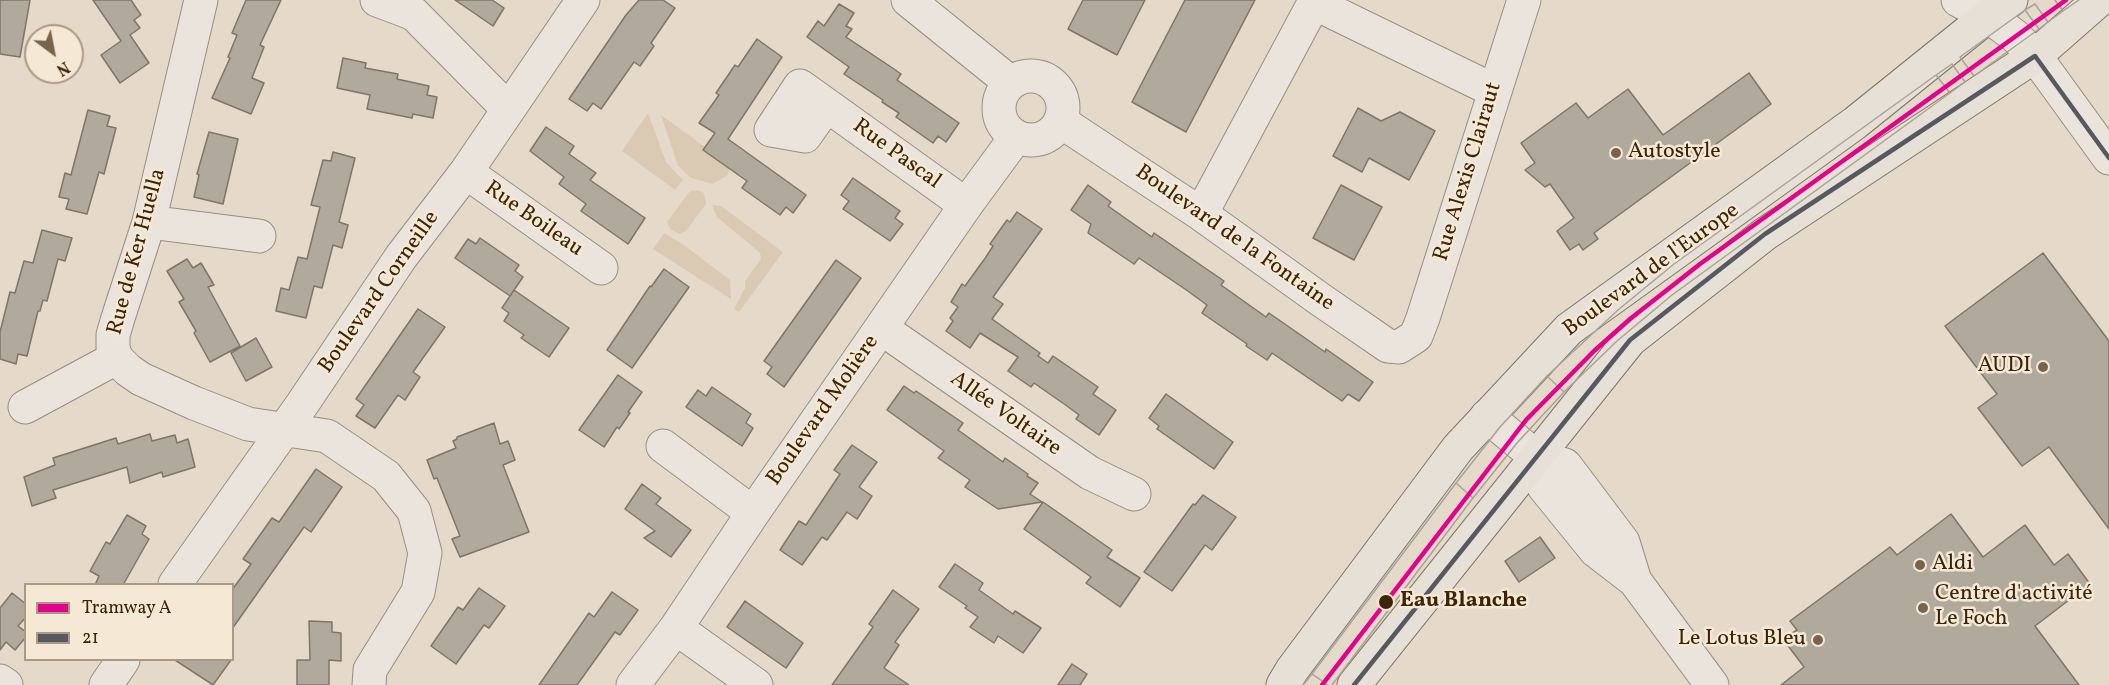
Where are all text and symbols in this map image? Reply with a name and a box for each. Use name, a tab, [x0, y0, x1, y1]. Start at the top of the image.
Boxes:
north arrow	[24, 24, 84, 84]
text: N	[52, 55, 73, 80]
street label: Rue Alexis Clairaut	[1429, 79, 1509, 265]
street label: Rue Pascal	[847, 114, 945, 196]
place label: Autostyle	[1628, 140, 1721, 166]
marker: Autostyle	[1609, 146, 1623, 160]
street label: Boulevard de la Fontaine	[1129, 160, 1339, 318]
street label: Rue de Ker Huella	[103, 166, 173, 338]
street label: Rue Boileau	[478, 176, 588, 264]
street label: Boulevard de l'Europe	[1559, 198, 1745, 344]
street label: Boulevard Corneille	[314, 207, 446, 379]
street label: Boulevard Molière	[762, 331, 886, 491]
place label: AUDI	[1978, 354, 2031, 380]
marker: AUDI	[2036, 360, 2050, 374]
street label: Allée Voltaire	[944, 367, 1066, 463]
place label: Aldi	[1932, 552, 1973, 578]
marker: Aldi	[1913, 558, 1927, 572]
place label: Centre d'activité Le Foch	[1935, 582, 2093, 634]
legend	[24, 583, 234, 661]
place label: Eau Blanche	[1400, 589, 1527, 615]
marker: Eau Blanche	[1377, 593, 1395, 611]
text: Tramway A	[82, 596, 171, 621]
marker: Centre d'activité Le Foch	[1916, 601, 1930, 615]
text: 21	[82, 626, 99, 651]
place label: Le Lotus Bleu	[1678, 627, 1806, 653]
marker: Le Lotus Bleu	[1811, 633, 1825, 647]

